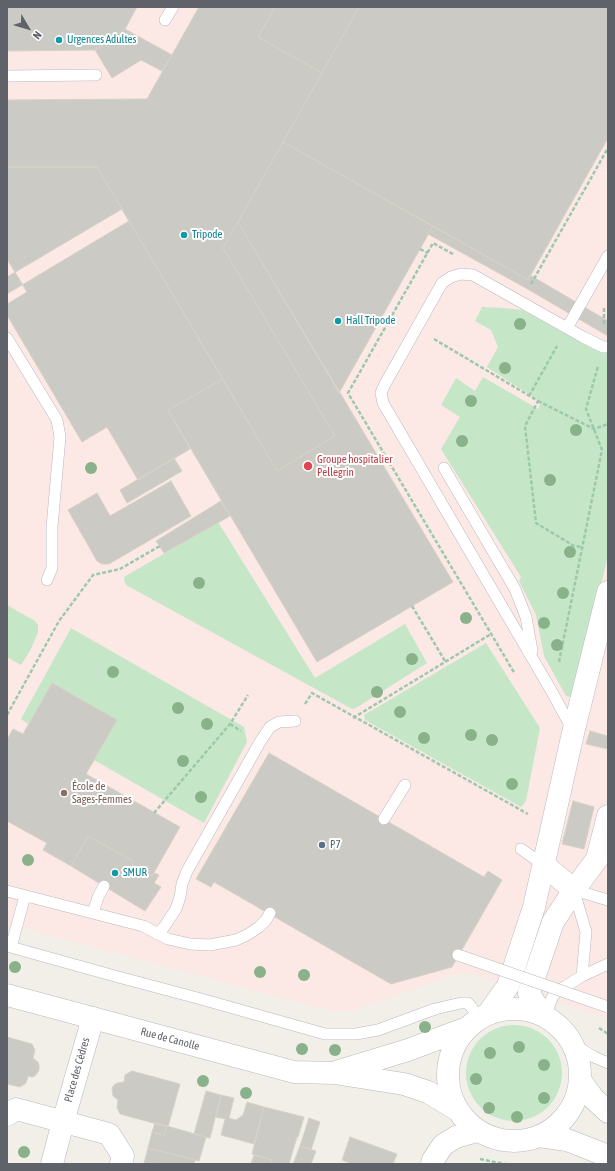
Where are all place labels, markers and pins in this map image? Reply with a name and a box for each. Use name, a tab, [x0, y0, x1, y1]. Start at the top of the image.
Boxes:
place label: Urgences Adultes	[67, 33, 136, 47]
marker: Urgences Adultes	[54, 35, 64, 45]
place label: Tripode	[192, 228, 223, 242]
marker: Tripode	[179, 230, 189, 240]
place label: Hall Tripode	[346, 314, 395, 328]
marker: Hall Tripode	[333, 316, 343, 326]
place label: Groupe hospitalier Pellegrin	[317, 453, 392, 479]
marker: Groupe hospitalier Pellegrin	[302, 460, 314, 472]
place label: École de Sages-Femmes	[72, 780, 132, 806]
marker: École de Sages-Femmes	[59, 788, 69, 798]
place label: P7	[330, 838, 341, 852]
marker: P7	[317, 840, 327, 850]
place label: SMUR	[123, 866, 147, 880]
marker: SMUR	[110, 868, 120, 878]

